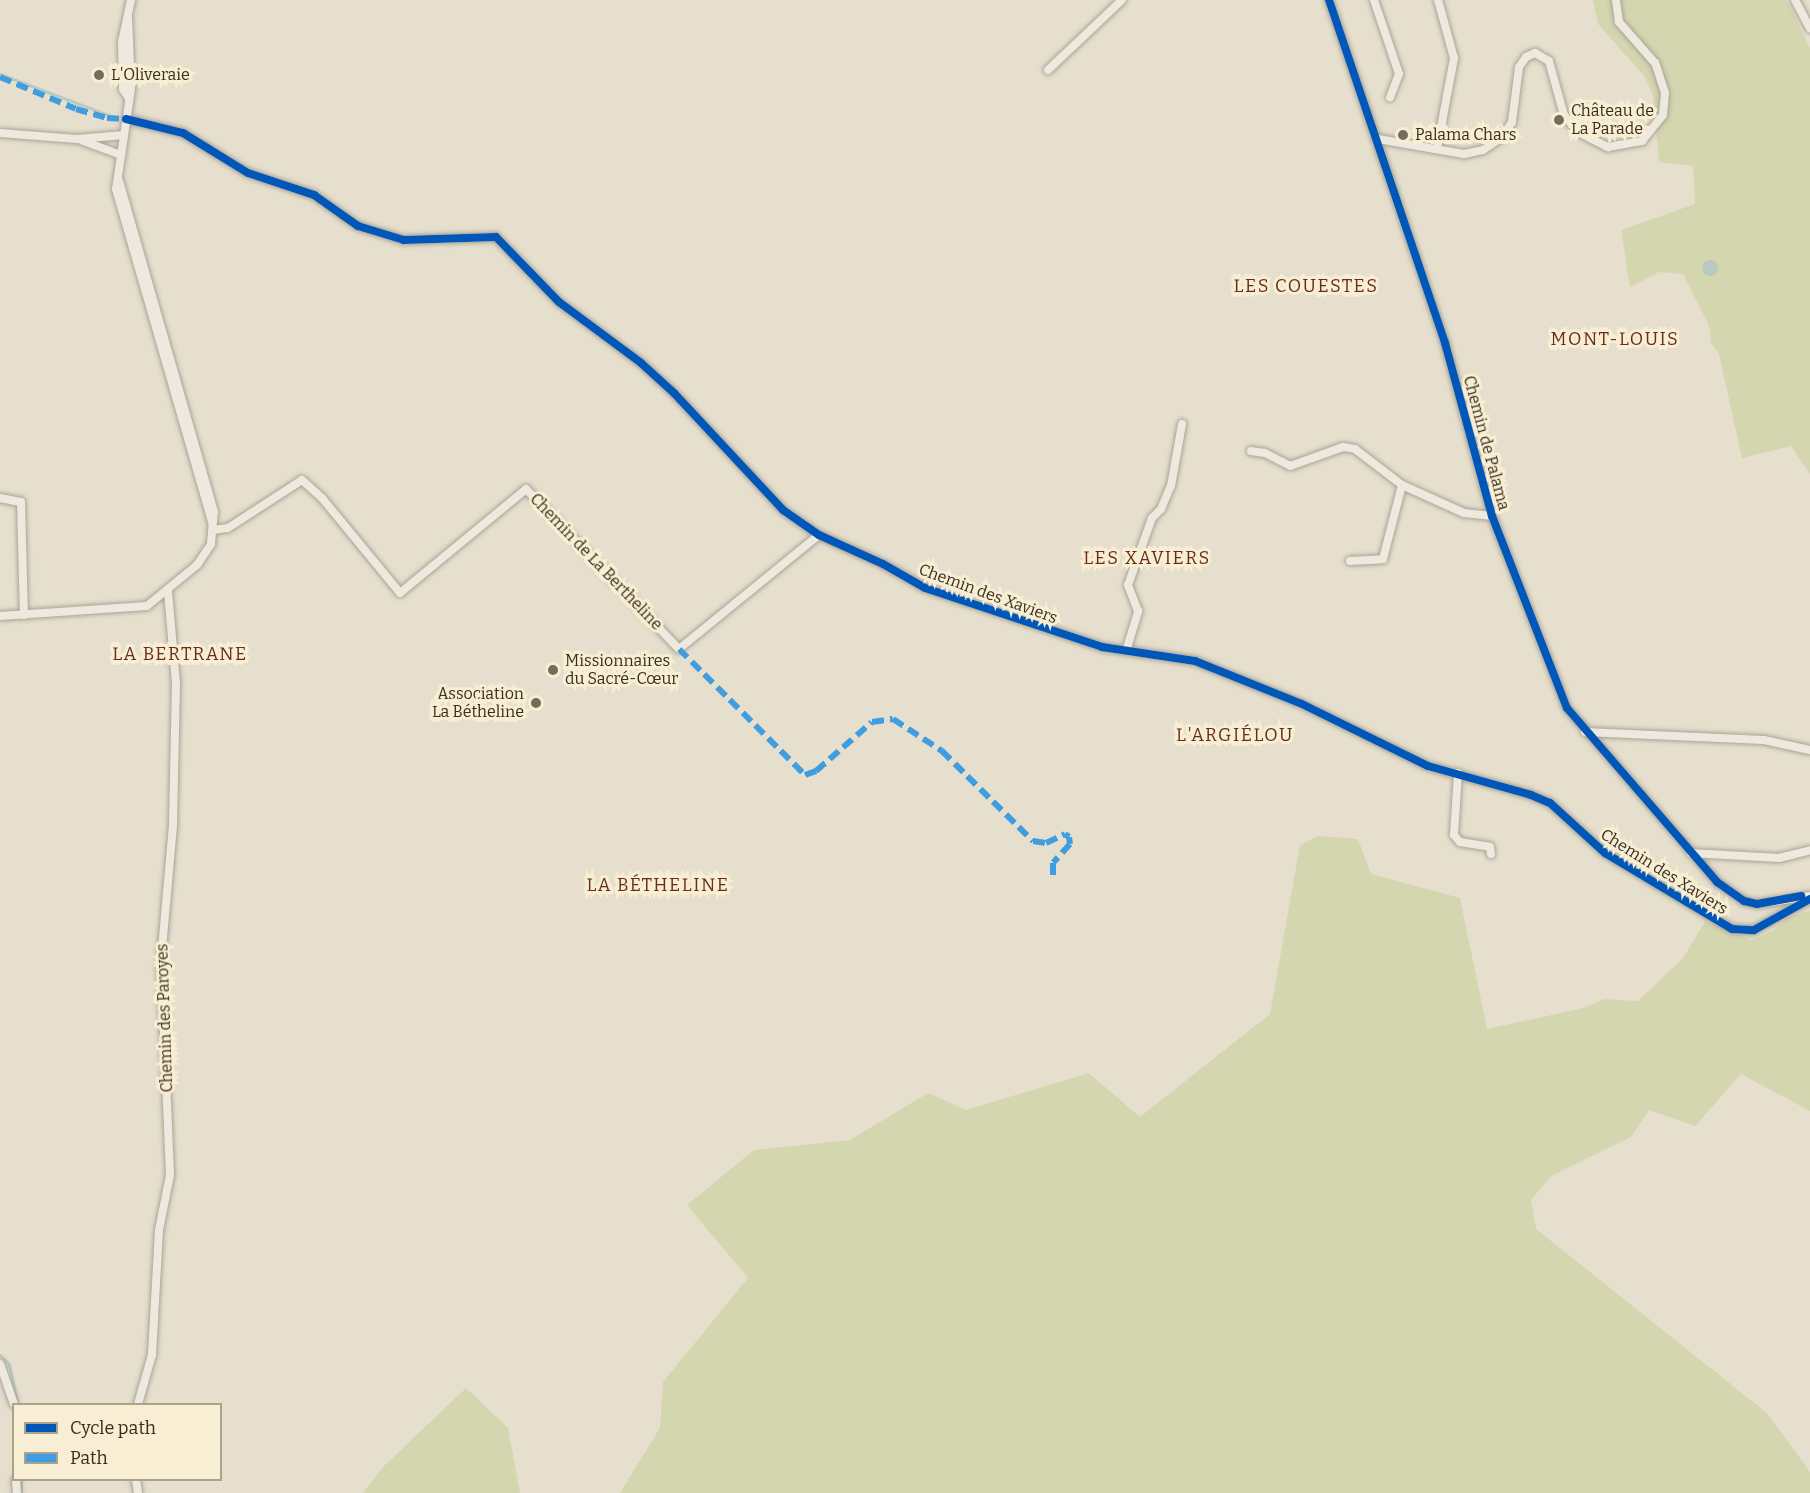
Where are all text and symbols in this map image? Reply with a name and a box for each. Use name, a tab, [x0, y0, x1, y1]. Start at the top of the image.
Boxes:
place label: L'Oliveraie	[111, 65, 190, 85]
marker: L'Oliveraie	[92, 68, 106, 82]
place label: Château de La Parade	[1571, 101, 1654, 139]
marker: Château de La Parade	[1552, 113, 1566, 127]
place label: Palama Chars	[1415, 125, 1516, 145]
marker: Palama Chars	[1396, 128, 1410, 142]
district label: LES COUESTES	[1234, 275, 1378, 297]
district label: MONT-LOUIS	[1551, 328, 1679, 350]
street label: Chemin de Palama	[1459, 374, 1513, 512]
street label: Chemin de La Bertheline	[526, 490, 666, 634]
district label: LES XAVIERS	[1083, 547, 1211, 569]
street label: Chemin des Xaviers	[916, 560, 1060, 628]
district label: LA BERTRANE	[112, 643, 248, 665]
place label: Missionnaires du Sacré-Cœur	[565, 651, 678, 689]
marker: Missionnaires du Sacré-Cœur	[546, 663, 560, 677]
place label: Association La Bétheline	[432, 684, 524, 722]
marker: Association La Bétheline	[529, 696, 543, 710]
district label: L'ARGIÉLOU	[1176, 724, 1294, 746]
street label: Chemin des Xaviers	[1597, 825, 1731, 919]
district label: LA BÉTHELINE	[587, 874, 729, 896]
street label: Chemin des Paroyes	[153, 943, 177, 1093]
legend	[12, 1403, 222, 1481]
text: Cycle path	[70, 1417, 156, 1439]
text: Path	[70, 1447, 108, 1469]

